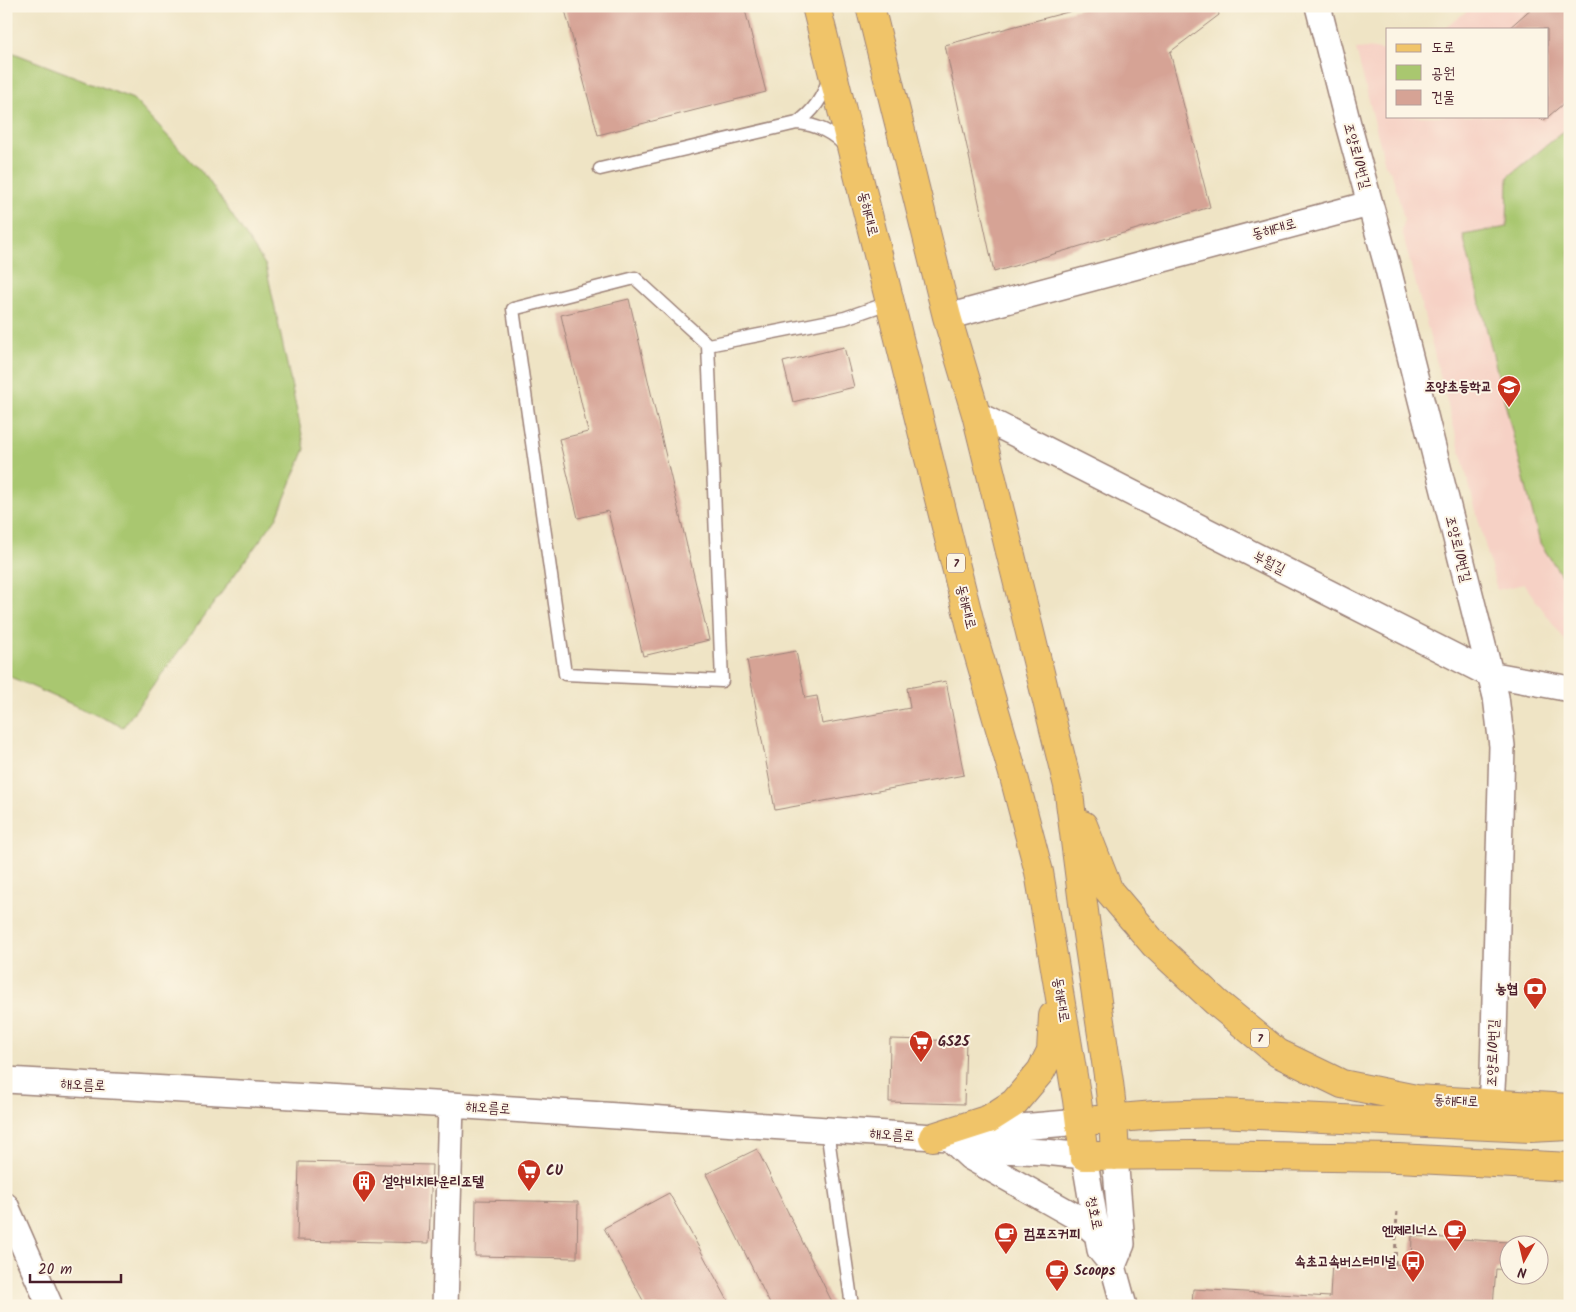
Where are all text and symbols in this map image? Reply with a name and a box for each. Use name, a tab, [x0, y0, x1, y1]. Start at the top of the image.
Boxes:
legend	[1386, 28, 1548, 118]
text: 도로	[1431, 36, 1455, 60]
text: 공원	[1431, 62, 1455, 86]
text: 건물	[1431, 86, 1455, 110]
street label: 조양로10번길	[1338, 120, 1377, 192]
street label: 동해대로	[852, 189, 884, 239]
street label: 동해대로	[1249, 213, 1299, 245]
school or university icon: 조양초등학교	[1496, 374, 1522, 408]
place label: 조양초등학교	[1424, 376, 1492, 398]
street label: 조양로10번길	[1439, 513, 1477, 585]
street label: 부월길	[1249, 546, 1290, 581]
road number: 7	[947, 554, 965, 572]
street label: 동해대로	[950, 582, 982, 632]
street label: 동해대로	[1047, 976, 1075, 1024]
bank icon: 농협	[1522, 976, 1548, 1010]
place label: 농협	[1495, 978, 1518, 1000]
street label: 조양로10번길	[1481, 1018, 1505, 1087]
road number: 7	[1251, 1028, 1269, 1048]
supermarket icon: GS25	[908, 1029, 934, 1063]
place label: GS25	[938, 1031, 971, 1053]
street label: 해오름로	[60, 1073, 106, 1097]
street label: 동해대로	[1433, 1089, 1479, 1113]
street label: 해오름로	[465, 1095, 511, 1121]
street label: 해오름로	[869, 1122, 915, 1148]
supermarket icon: CU	[516, 1158, 542, 1192]
place label: CU	[546, 1160, 564, 1182]
building icon: 설악비치타운리조텔	[351, 1169, 377, 1203]
place label: 설악비치타운리조텔	[382, 1171, 484, 1193]
street label: 청호로	[1080, 1194, 1108, 1232]
cafe icon: 엔제리너스	[1442, 1218, 1468, 1252]
place label: 엔제리너스	[1382, 1220, 1438, 1242]
cafe icon: 컴포즈커피	[993, 1221, 1019, 1255]
place label: 컴포즈커피	[1024, 1223, 1080, 1245]
north arrow	[1498, 1234, 1548, 1284]
bus stop icon: 속초고속버스터미널	[1400, 1249, 1426, 1283]
place label: 속초고속버스터미널	[1295, 1251, 1397, 1273]
scale bar	[30, 1252, 121, 1284]
text: 20 m	[38, 1258, 72, 1282]
cafe icon: Scoops	[1044, 1258, 1070, 1292]
place label: Scoops	[1074, 1260, 1116, 1282]
text: N	[1516, 1260, 1528, 1283]

